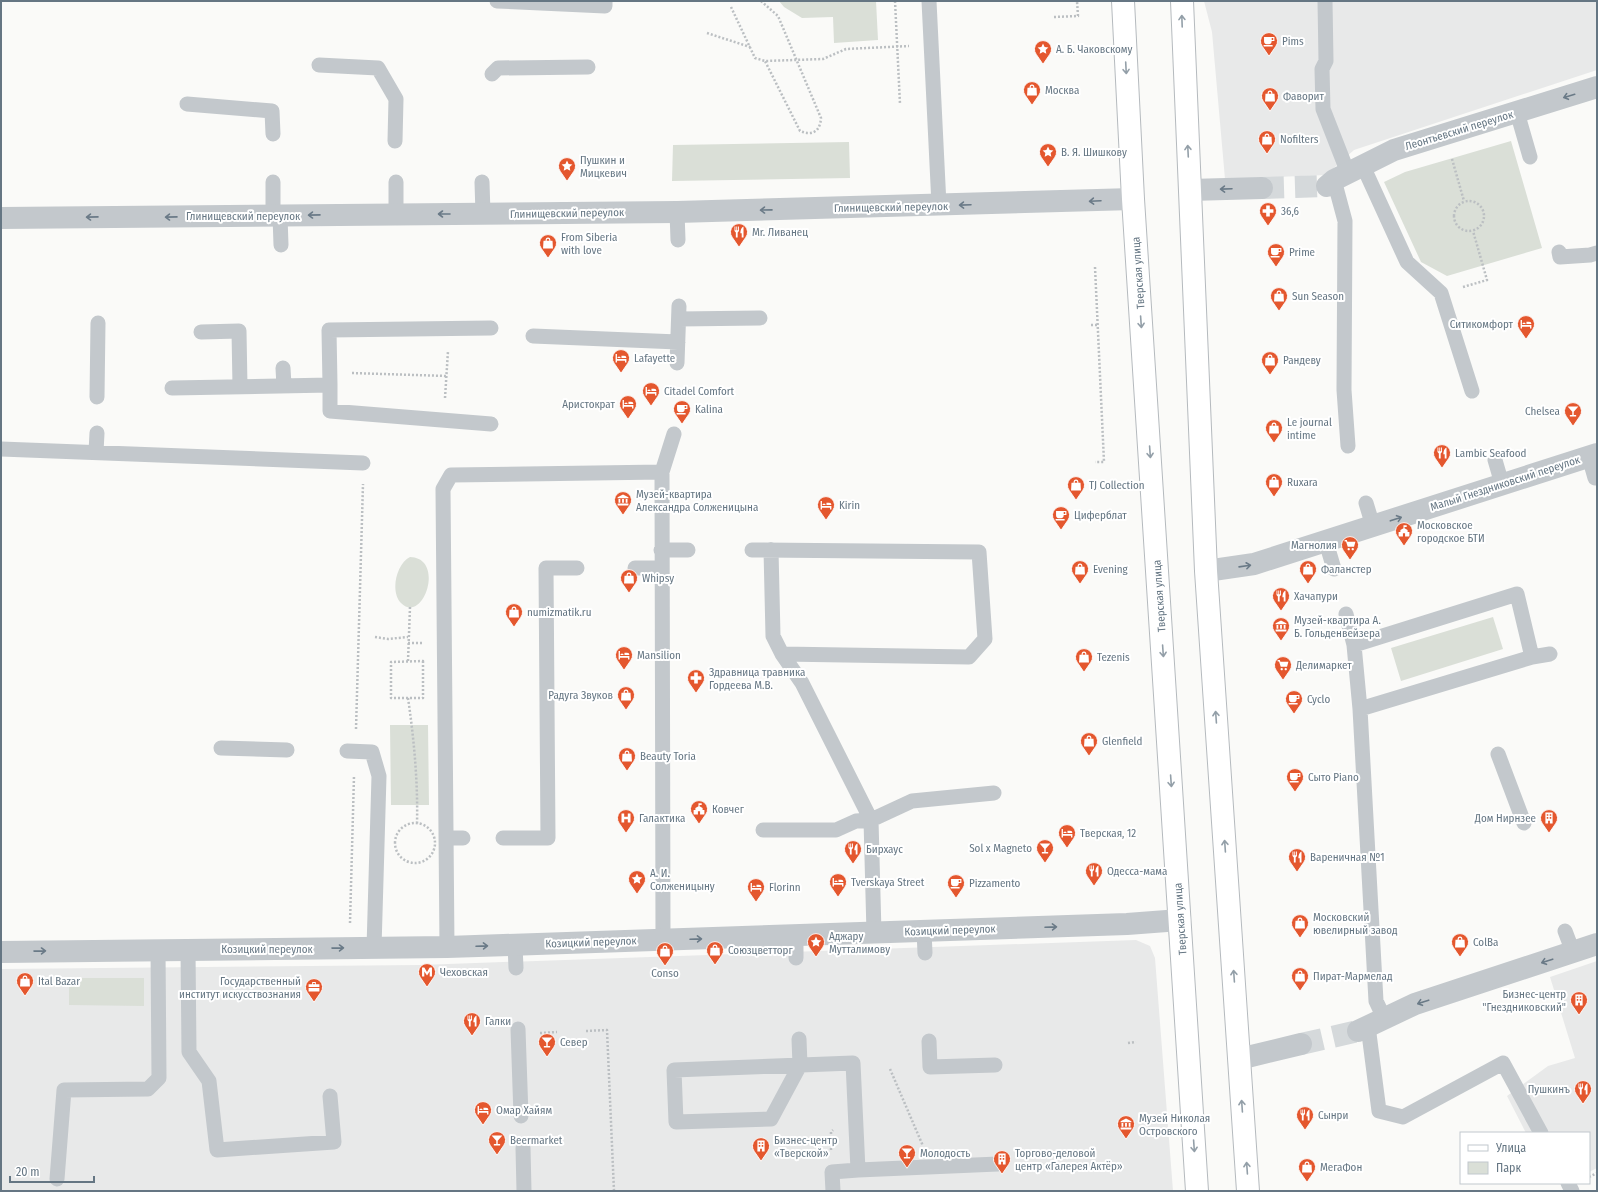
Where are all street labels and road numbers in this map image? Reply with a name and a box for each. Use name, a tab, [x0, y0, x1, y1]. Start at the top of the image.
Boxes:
street label: Леонтьевский переулок	[1404, 108, 1515, 153]
street label: Глинищевский переулок	[834, 200, 949, 215]
street label: Глинищевский переулок	[510, 206, 625, 221]
street label: Глинищевский переулок	[186, 210, 301, 223]
street label: Тверская улица	[1129, 236, 1148, 309]
street label: Малый Гнездниковский переулок	[1429, 453, 1582, 514]
street label: Тверская улица	[1150, 559, 1169, 632]
street label: Тверская улица	[1171, 882, 1190, 955]
street label: Козицкий переулок	[904, 922, 997, 939]
street label: Козицкий переулок	[545, 934, 638, 951]
street label: Козицкий переулок	[221, 943, 313, 956]

